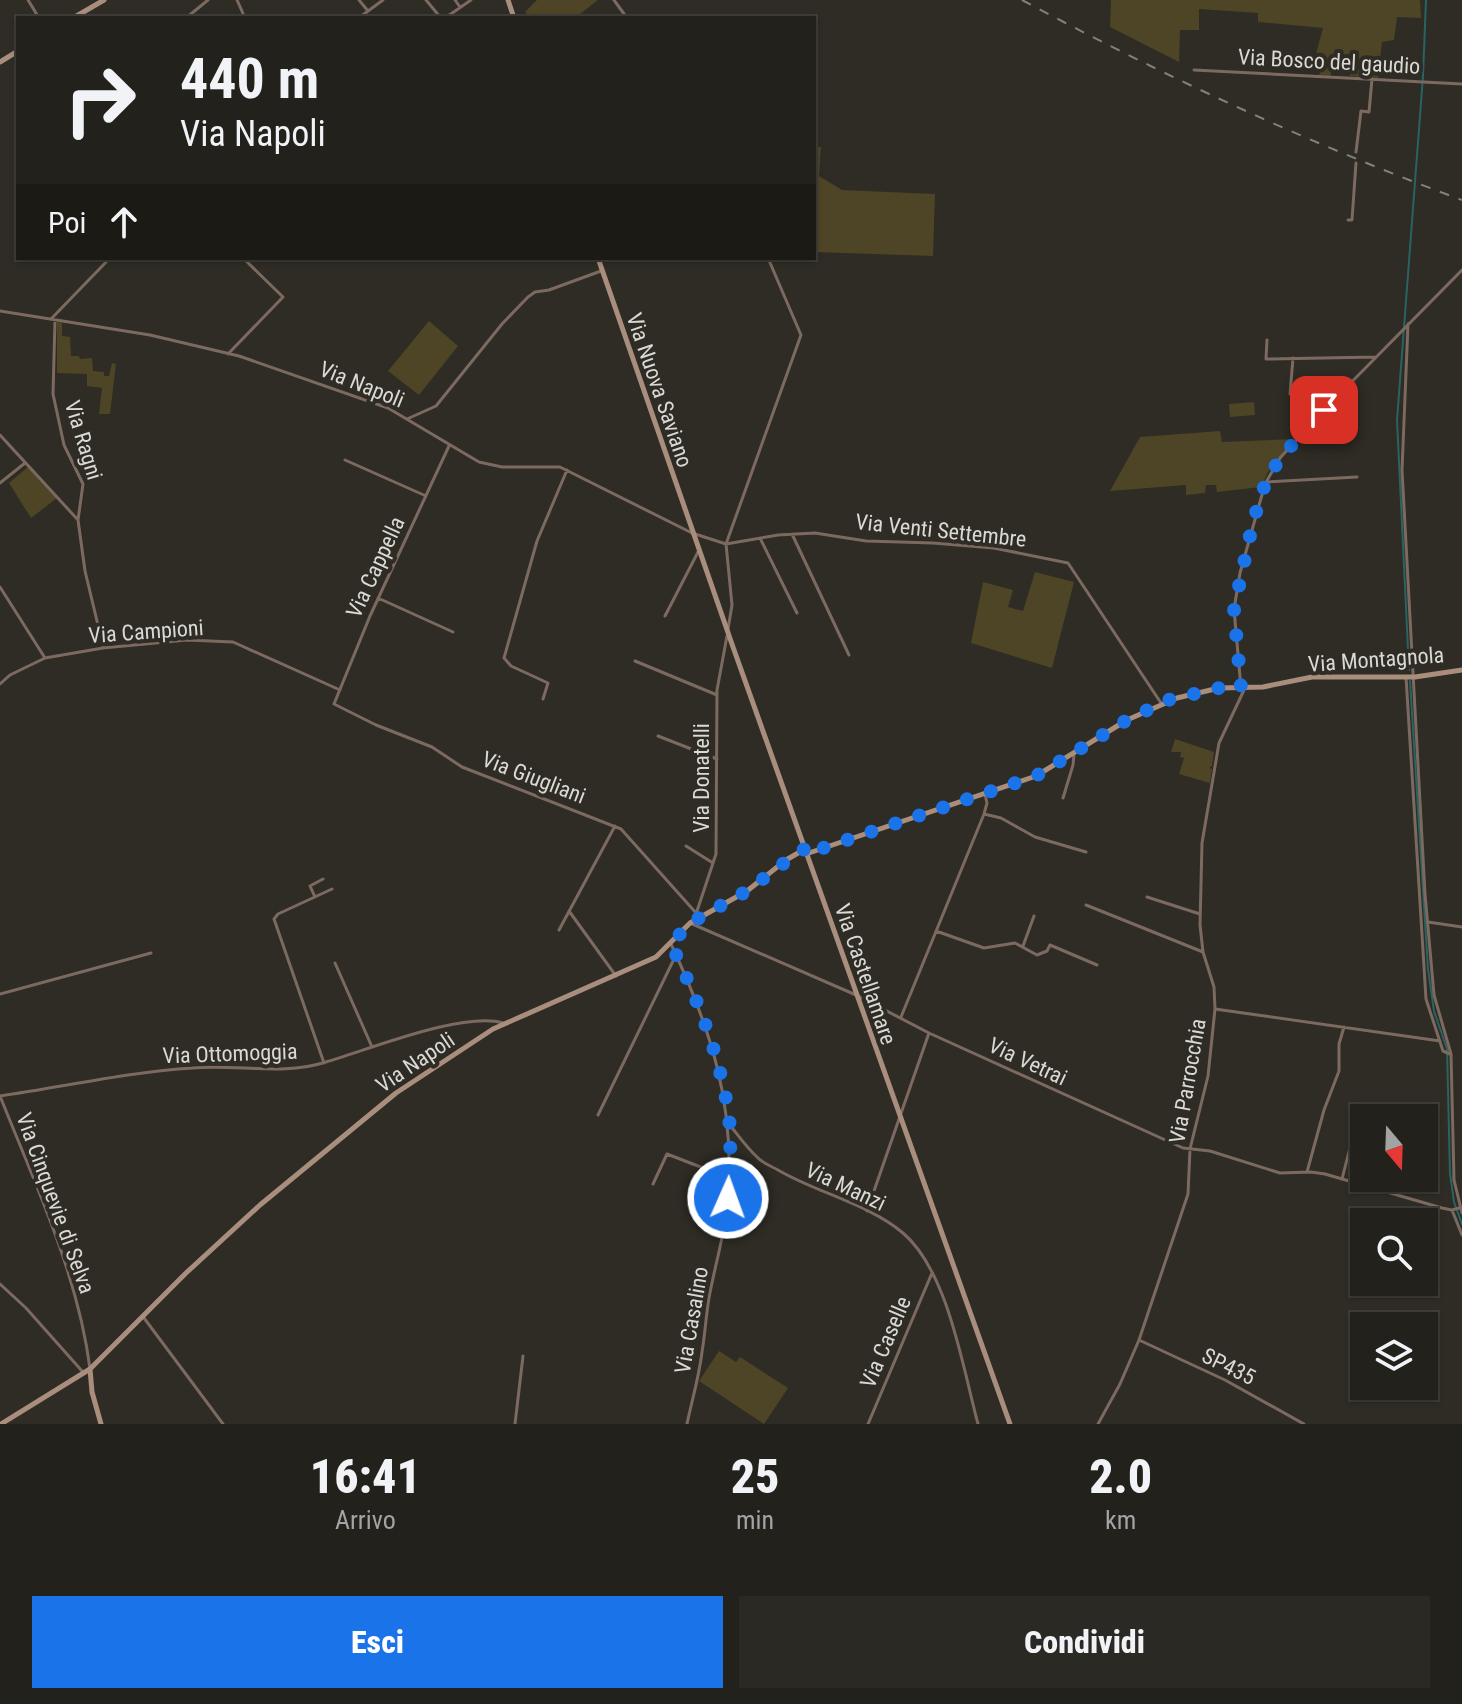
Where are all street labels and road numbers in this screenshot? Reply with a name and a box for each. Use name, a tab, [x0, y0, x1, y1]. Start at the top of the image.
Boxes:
street label: Via Bosco del gaudio	[1237, 44, 1421, 79]
street label: Via Nuova Saviano	[621, 310, 698, 471]
street label: Via Napoli	[316, 356, 408, 413]
street label: Via Ragni	[60, 397, 107, 483]
street label: Via Venti Settembre	[854, 509, 1028, 552]
street label: Via Cappella	[341, 513, 410, 622]
street label: Via Campioni	[88, 615, 204, 648]
street label: Via Montagnola	[1307, 642, 1445, 677]
street label: Via Donatelli	[689, 723, 714, 833]
street label: Via Giugliani	[479, 746, 589, 809]
street label: Via Castellamare	[830, 900, 901, 1048]
street label: Via Parrocchia	[1164, 1017, 1211, 1145]
street label: Via Napoli	[371, 1027, 459, 1098]
street label: Via Vetrai	[985, 1032, 1071, 1090]
street label: Via Ottomoggia	[162, 1039, 298, 1068]
street label: Via Cinquevie di Selva	[11, 1109, 100, 1297]
street label: Via Manzi	[802, 1157, 890, 1216]
street label: Via Casalino	[670, 1265, 713, 1376]
street label: Via Caselle	[855, 1293, 916, 1392]
street label: SP435	[1198, 1343, 1260, 1390]

